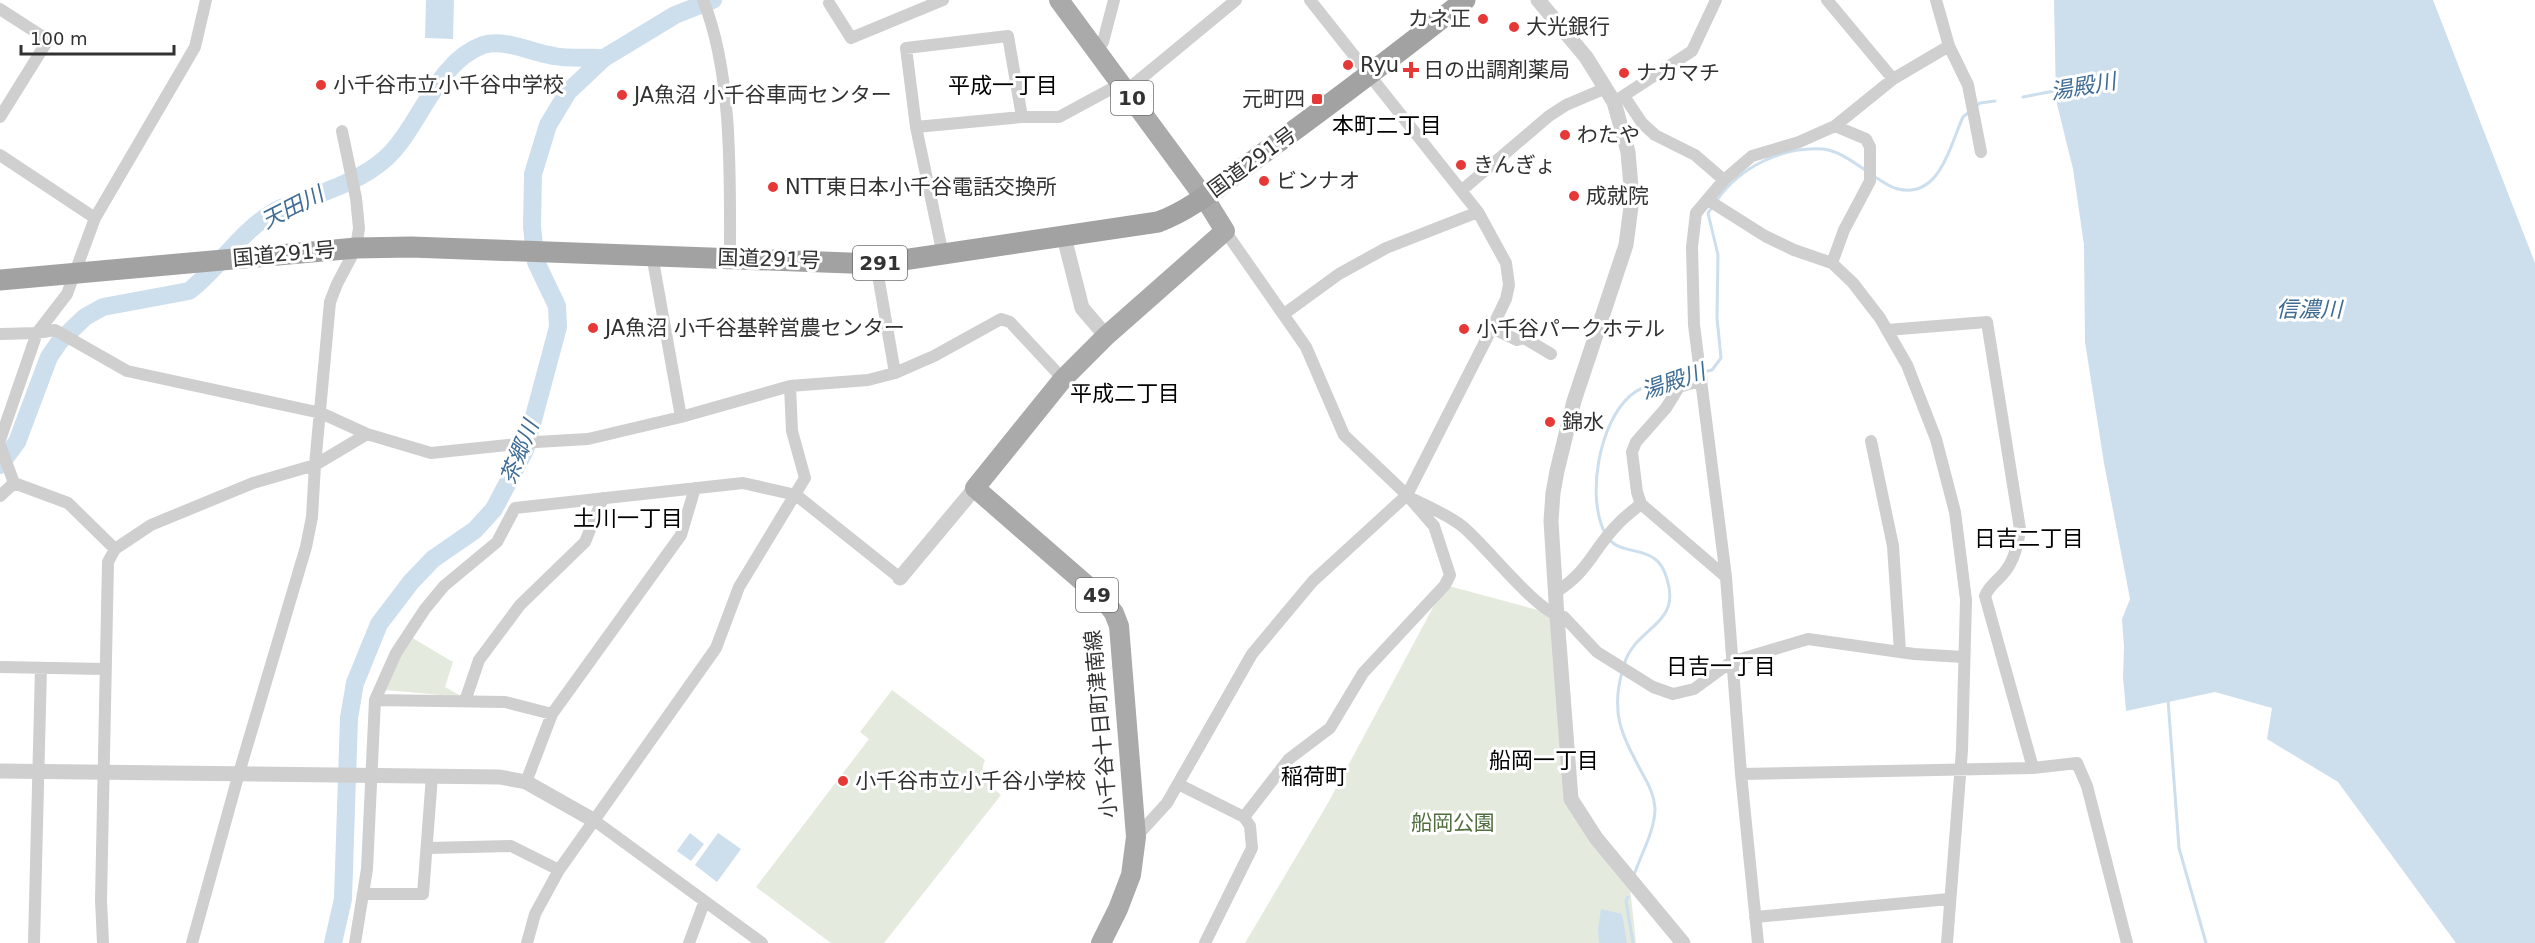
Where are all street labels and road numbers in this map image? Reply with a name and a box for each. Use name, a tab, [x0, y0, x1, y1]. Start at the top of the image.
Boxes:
road number: 10	[1111, 81, 1153, 115]
street label: 国道291号	[1203, 122, 1301, 202]
street label: 国道291号	[232, 238, 336, 270]
street label: 国道291号	[717, 245, 821, 273]
road number: 291	[853, 246, 907, 280]
road number: 49	[1076, 578, 1118, 612]
street label: 小千谷十日町津南線	[1081, 629, 1121, 819]

